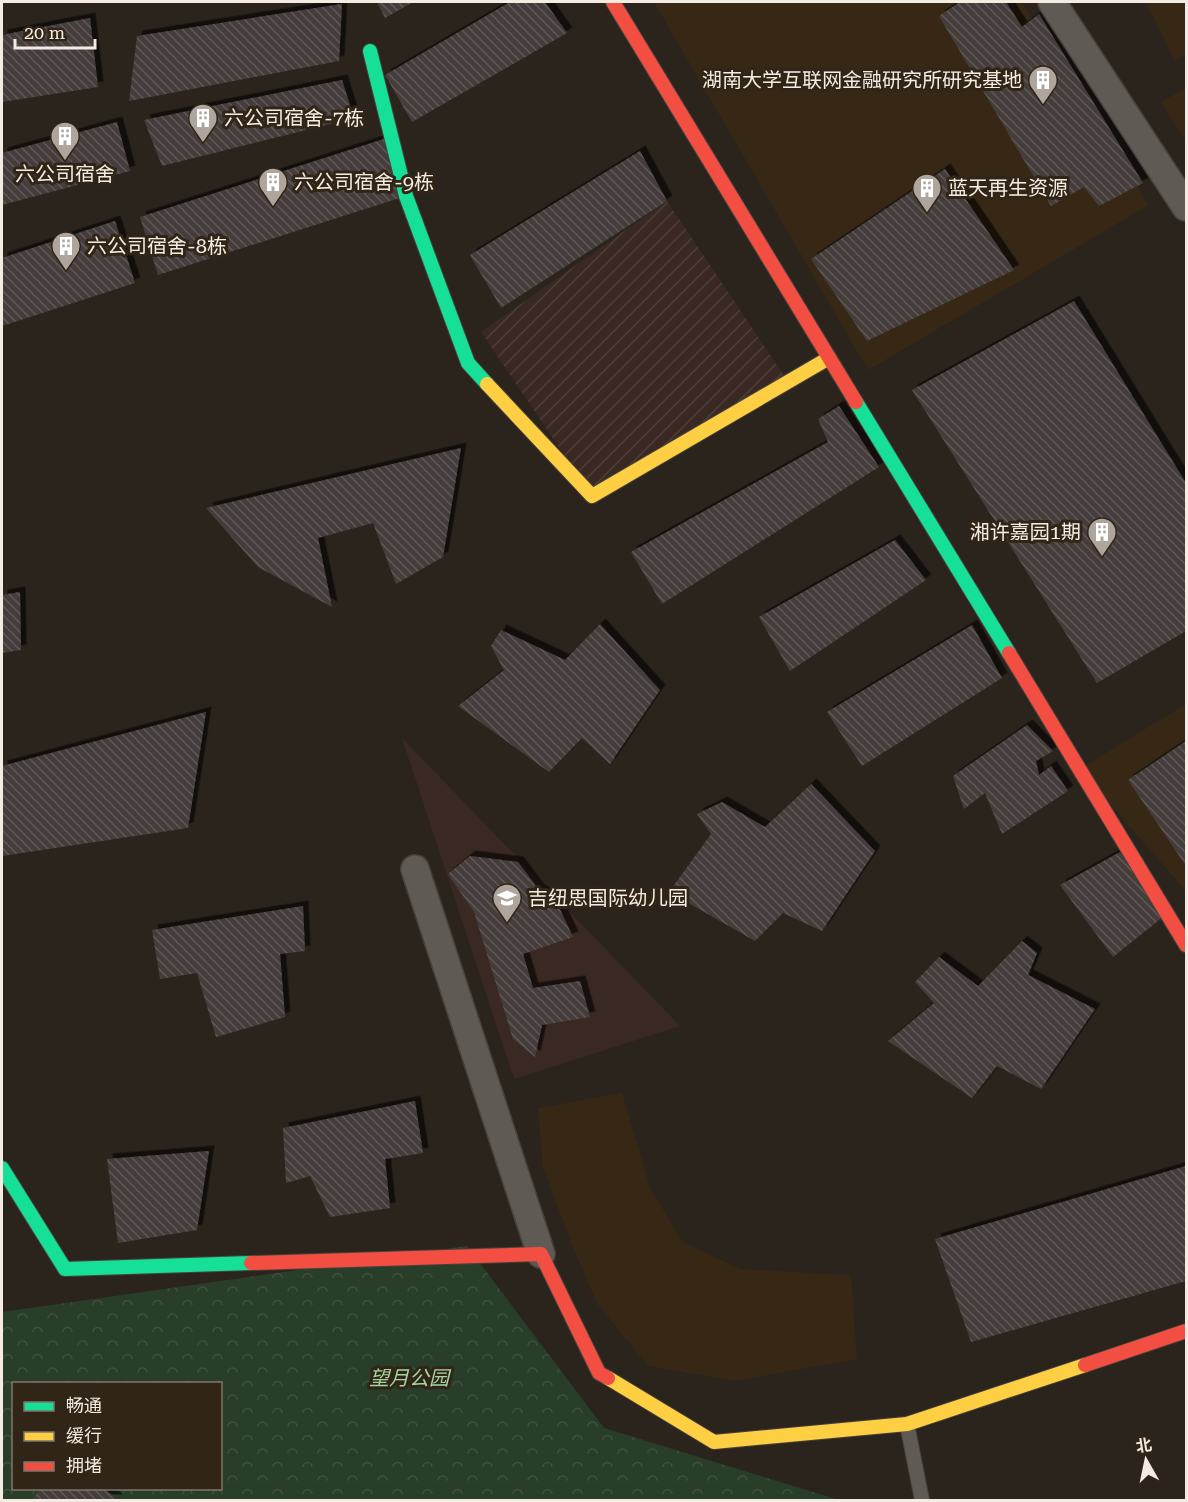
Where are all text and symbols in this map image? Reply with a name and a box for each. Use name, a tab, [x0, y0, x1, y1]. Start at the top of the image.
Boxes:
scale bar	[15, 12, 94, 50]
text: 20 m	[24, 22, 65, 43]
building icon: 湖南大学互联网金融研究所研究基地	[1027, 64, 1059, 106]
place label: 湖南大学互联网金融研究所研究基地	[702, 68, 1022, 92]
building icon: 六公司宿舍-7栋	[187, 102, 219, 144]
place label: 六公司宿舍-7栋	[224, 106, 364, 130]
building icon: 六公司宿舍	[49, 120, 81, 162]
place label: 六公司宿舍	[15, 162, 115, 186]
building icon: 六公司宿舍-9栋	[257, 166, 289, 208]
place label: 六公司宿舍-9栋	[294, 170, 434, 194]
building icon: 蓝天再生资源	[911, 172, 943, 214]
place label: 蓝天再生资源	[948, 176, 1068, 200]
building icon: 六公司宿舍-8栋	[50, 230, 82, 272]
place label: 六公司宿舍-8栋	[87, 234, 227, 258]
building icon: 湘许嘉园1期	[1086, 516, 1118, 558]
place label: 湘许嘉园1期	[970, 520, 1081, 544]
school or university icon: 吉纽思国际幼儿园	[491, 882, 523, 924]
place label: 吉纽思国际幼儿园	[528, 886, 688, 910]
park label: 望月公园	[369, 1366, 452, 1390]
legend	[12, 1382, 222, 1490]
text: 畅通	[66, 1395, 102, 1416]
text: 缓行	[66, 1425, 102, 1446]
north arrow	[1116, 1430, 1176, 1490]
text: 北	[1134, 1435, 1153, 1456]
text: 拥堵	[66, 1455, 102, 1476]

